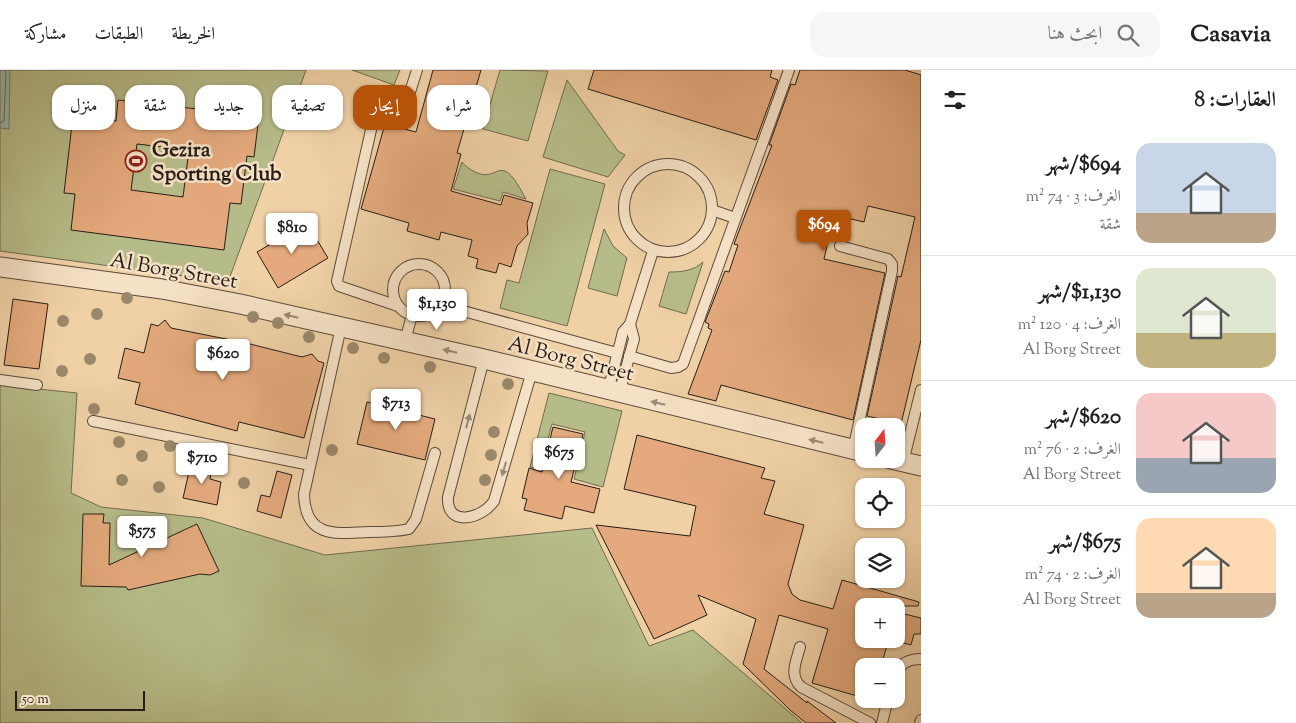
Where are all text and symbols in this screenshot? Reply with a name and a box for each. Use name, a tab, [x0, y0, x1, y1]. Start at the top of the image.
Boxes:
search box	[810, 12, 1160, 57]
text: Casavia	[1190, 18, 1271, 52]
text: ابحث هنا	[1048, 21, 1102, 48]
icon: search	[1114, 21, 1142, 49]
text: مشاركة	[25, 22, 66, 48]
text: الطبقات	[94, 22, 143, 48]
text: الخريطة	[171, 22, 215, 48]
chip: منزل	[52, 85, 115, 130]
chip: شقة	[125, 85, 185, 130]
chip: جديد	[195, 85, 262, 130]
chip: تصفية	[272, 85, 343, 130]
chip: إيجار	[353, 85, 417, 130]
chip: شراء	[427, 85, 490, 130]
icon: filters	[941, 86, 969, 114]
text: العقارات: 8	[1195, 86, 1276, 116]
place label: Gezira Sporting Club	[152, 136, 282, 190]
sports icon: Gezira Sporting Club	[124, 149, 148, 173]
text: $694/شهر	[1046, 150, 1121, 180]
icon: home	[1176, 163, 1236, 223]
text: الغرف: 3 · 74 m²	[1026, 186, 1121, 209]
pin: $694	[794, 210, 854, 252]
pin: $810	[262, 212, 322, 255]
text: $694	[808, 214, 840, 237]
text: شقة	[1100, 214, 1121, 237]
text: $810	[277, 217, 307, 240]
street label: Al Borg Street	[108, 246, 240, 298]
text: $1,130/شهر	[1038, 278, 1121, 308]
pin: $1,130	[396, 288, 478, 331]
icon: home	[1176, 288, 1236, 348]
text: $1,130	[418, 293, 456, 316]
one-way arrow	[284, 312, 299, 320]
text: الغرف: 4 · 120 m²	[1018, 314, 1121, 337]
street label: Al Borg Street	[504, 330, 637, 390]
pin: $620	[193, 338, 253, 381]
text: Al Borg Street	[1023, 339, 1121, 362]
text: $620	[207, 343, 239, 366]
one-way arrow	[441, 347, 457, 355]
pin: $713	[366, 388, 426, 431]
text: $713	[382, 393, 410, 416]
one-way arrow	[651, 399, 666, 407]
text: $620/شهر	[1046, 403, 1121, 433]
one-way arrow	[464, 413, 472, 428]
icon: home	[1176, 413, 1236, 473]
north arrow	[855, 418, 905, 468]
map controls	[855, 418, 905, 708]
one-way arrow	[809, 437, 824, 445]
pin: $675	[529, 438, 589, 480]
text: الغرف: 2 · 76 m²	[1024, 439, 1121, 462]
pin: $710	[172, 442, 232, 485]
text: $675	[544, 442, 574, 465]
text: $710	[187, 447, 217, 470]
one-way arrow	[500, 461, 508, 476]
text: Al Borg Street	[1023, 464, 1121, 487]
button: locate	[855, 478, 905, 528]
pin: $575	[112, 516, 172, 558]
text: $575	[128, 520, 156, 543]
text: $675/شهر	[1049, 528, 1121, 558]
button: layers	[855, 538, 905, 588]
icon: home	[1176, 538, 1236, 598]
text: الغرف: 2 · 74 m²	[1025, 564, 1121, 587]
text: Al Borg Street	[1023, 589, 1121, 612]
button: +	[855, 598, 905, 648]
button: −	[855, 658, 905, 708]
scale bar	[15, 688, 145, 711]
text: 50 m	[22, 690, 49, 710]

